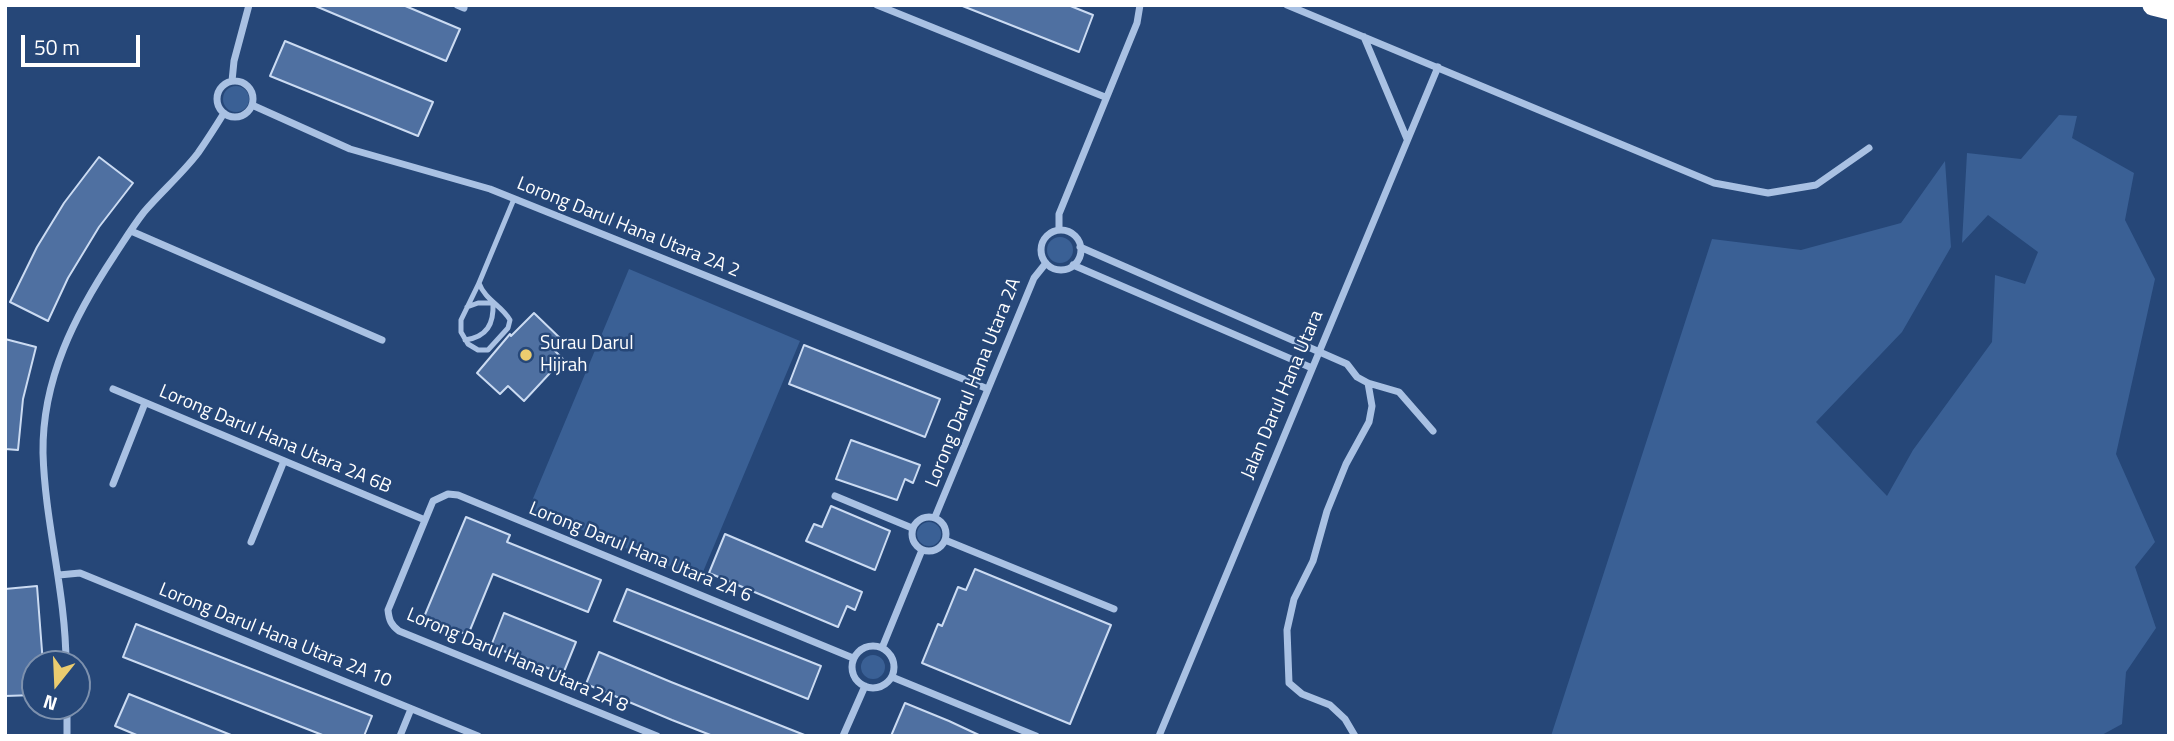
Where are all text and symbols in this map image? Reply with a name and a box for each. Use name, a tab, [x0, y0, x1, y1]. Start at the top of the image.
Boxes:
scale bar	[24, 21, 144, 65]
text: 50 m	[34, 31, 80, 63]
street label: Lorong Darul Hana Utara 2A 2	[513, 173, 743, 283]
street label: Lorong Darul Hana Utara 2A	[922, 275, 1026, 491]
street label: Jalan Darul Hana Utara	[1237, 307, 1329, 483]
place label: Surau Darul Hijrah	[540, 333, 634, 377]
marker: Surau Darul Hijrah	[518, 347, 534, 363]
street label: Lorong Darul Hana Utara 2A 6B	[155, 381, 395, 499]
street label: Lorong Darul Hana Utara 2A 6	[525, 498, 755, 608]
street label: Lorong Darul Hana Utara 2A 10	[155, 579, 395, 693]
street label: Lorong Darul Hana Utara 2A 8	[403, 604, 631, 718]
north arrow	[21, 650, 91, 720]
text: N	[39, 688, 61, 719]

